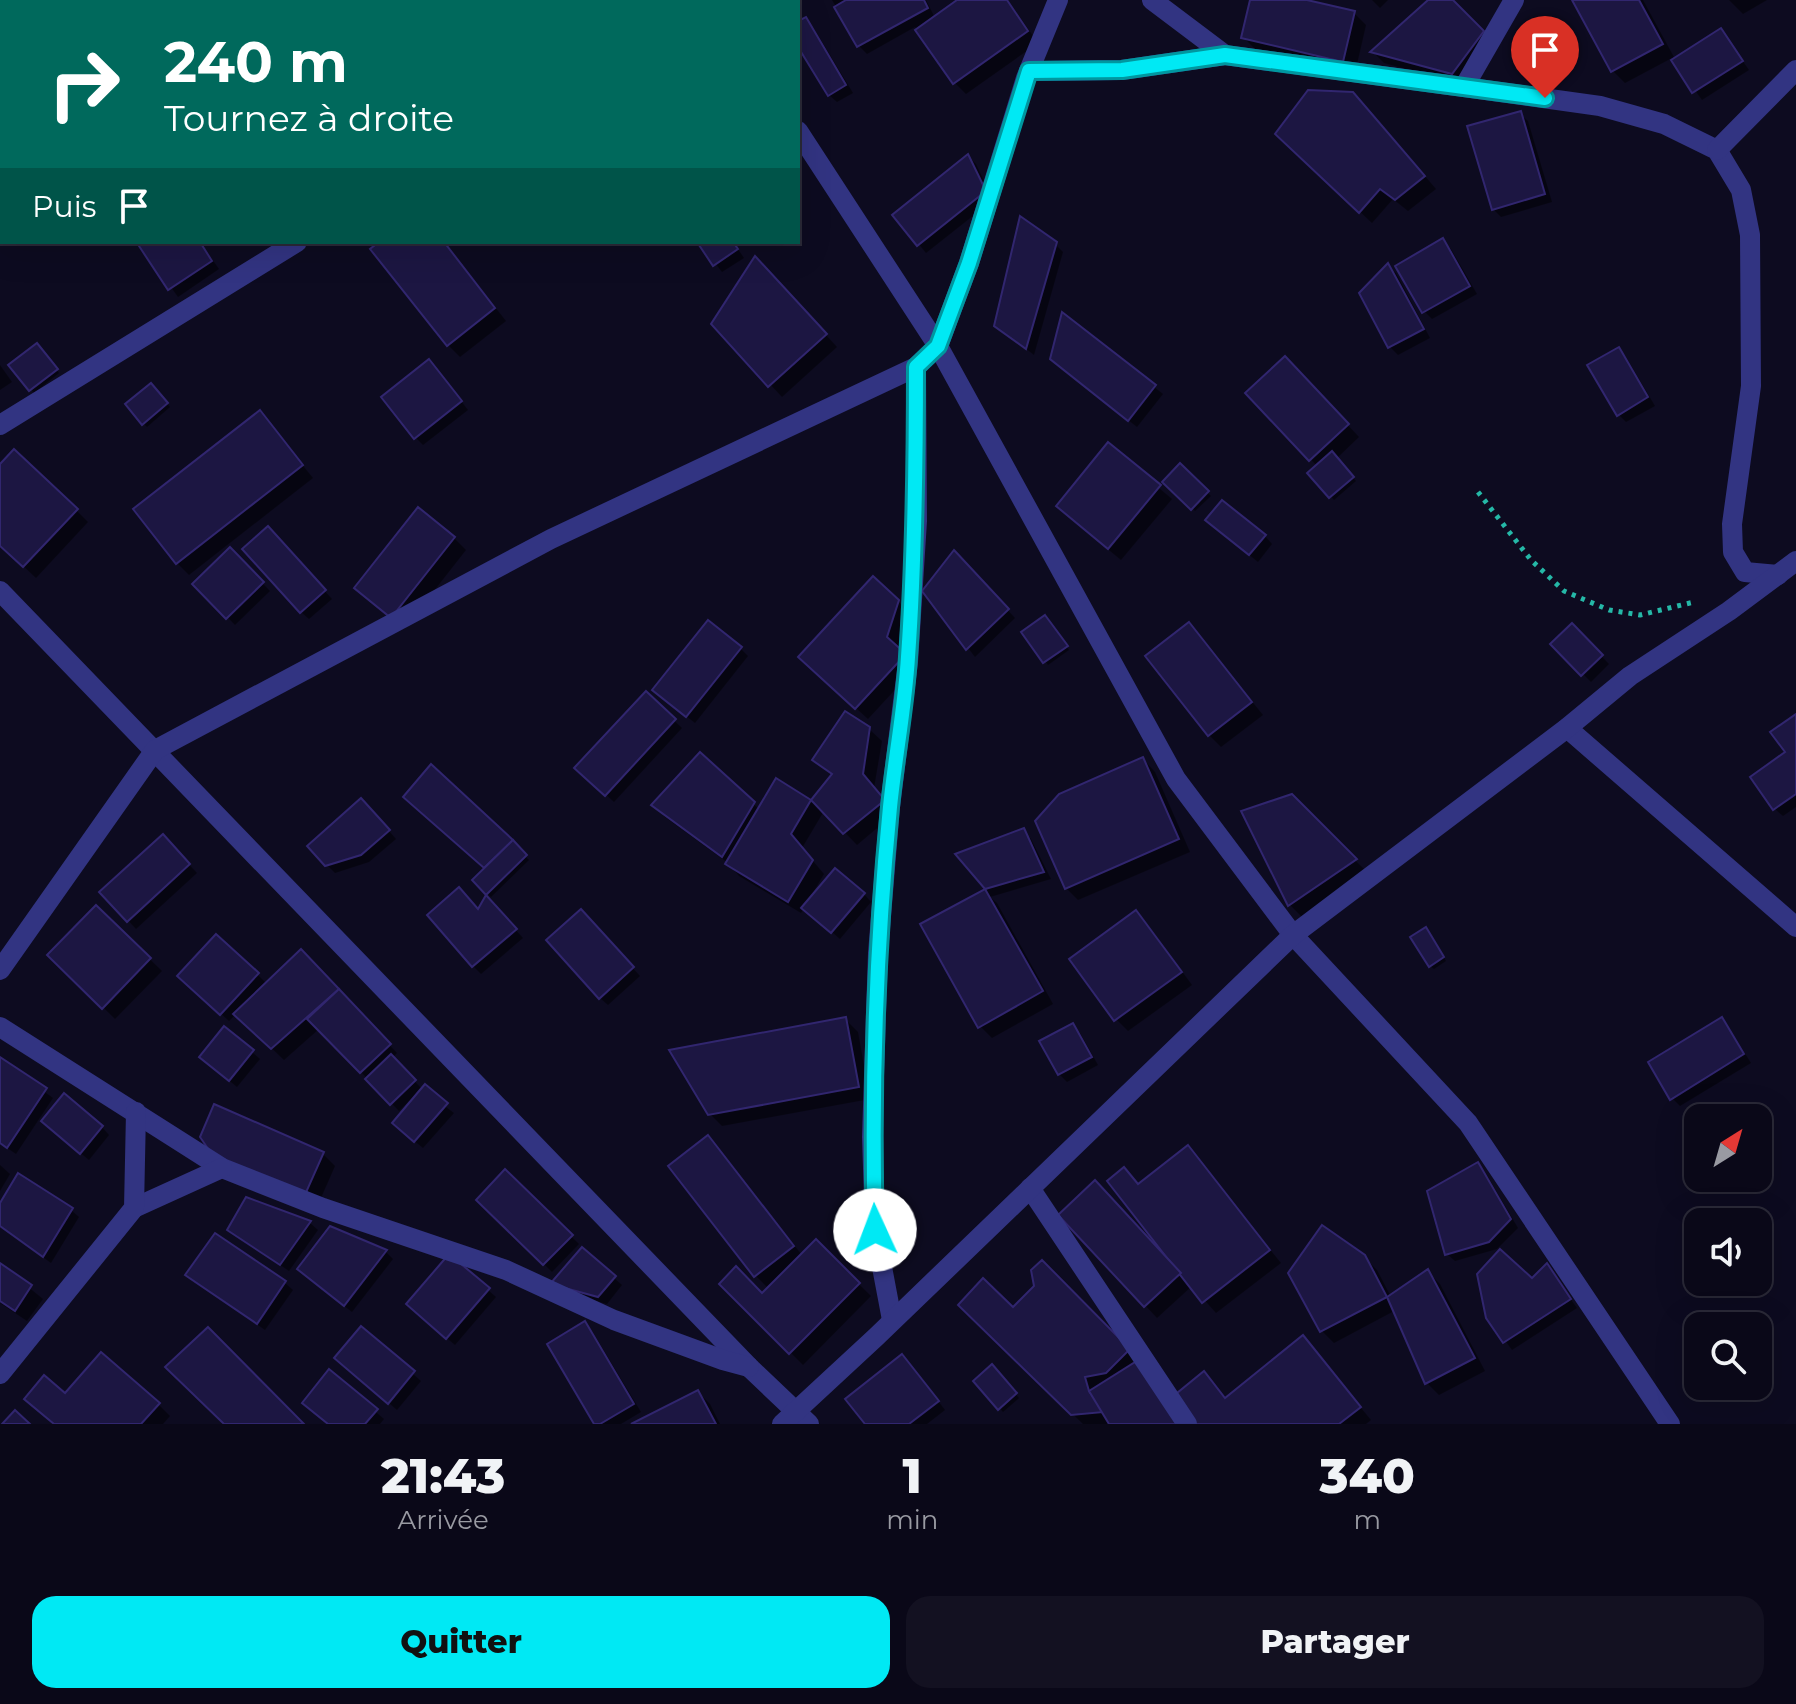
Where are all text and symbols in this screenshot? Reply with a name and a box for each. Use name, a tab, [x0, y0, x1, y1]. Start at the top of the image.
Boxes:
pin	[1511, 16, 1579, 98]
text: 240 m	[164, 28, 348, 96]
icon: arrive	[1523, 28, 1567, 72]
icon: right	[32, 32, 136, 136]
text: Tournez à droite	[164, 96, 454, 140]
icon: arrive	[112, 184, 156, 228]
text: Puis	[32, 188, 96, 225]
north arrow	[1684, 1104, 1772, 1192]
map controls	[1684, 1104, 1772, 1400]
position arrow	[833, 1188, 917, 1272]
button: sound	[1684, 1208, 1772, 1296]
button: search	[1684, 1312, 1772, 1400]
text: 21:43	[381, 1447, 505, 1505]
text: 1	[903, 1447, 922, 1505]
text: 340	[1319, 1447, 1415, 1505]
text: Arrivée	[398, 1504, 489, 1536]
text: min	[886, 1504, 938, 1536]
text: m	[1353, 1504, 1381, 1536]
button: Quitter	[32, 1596, 890, 1688]
button: Partager	[906, 1596, 1764, 1688]

